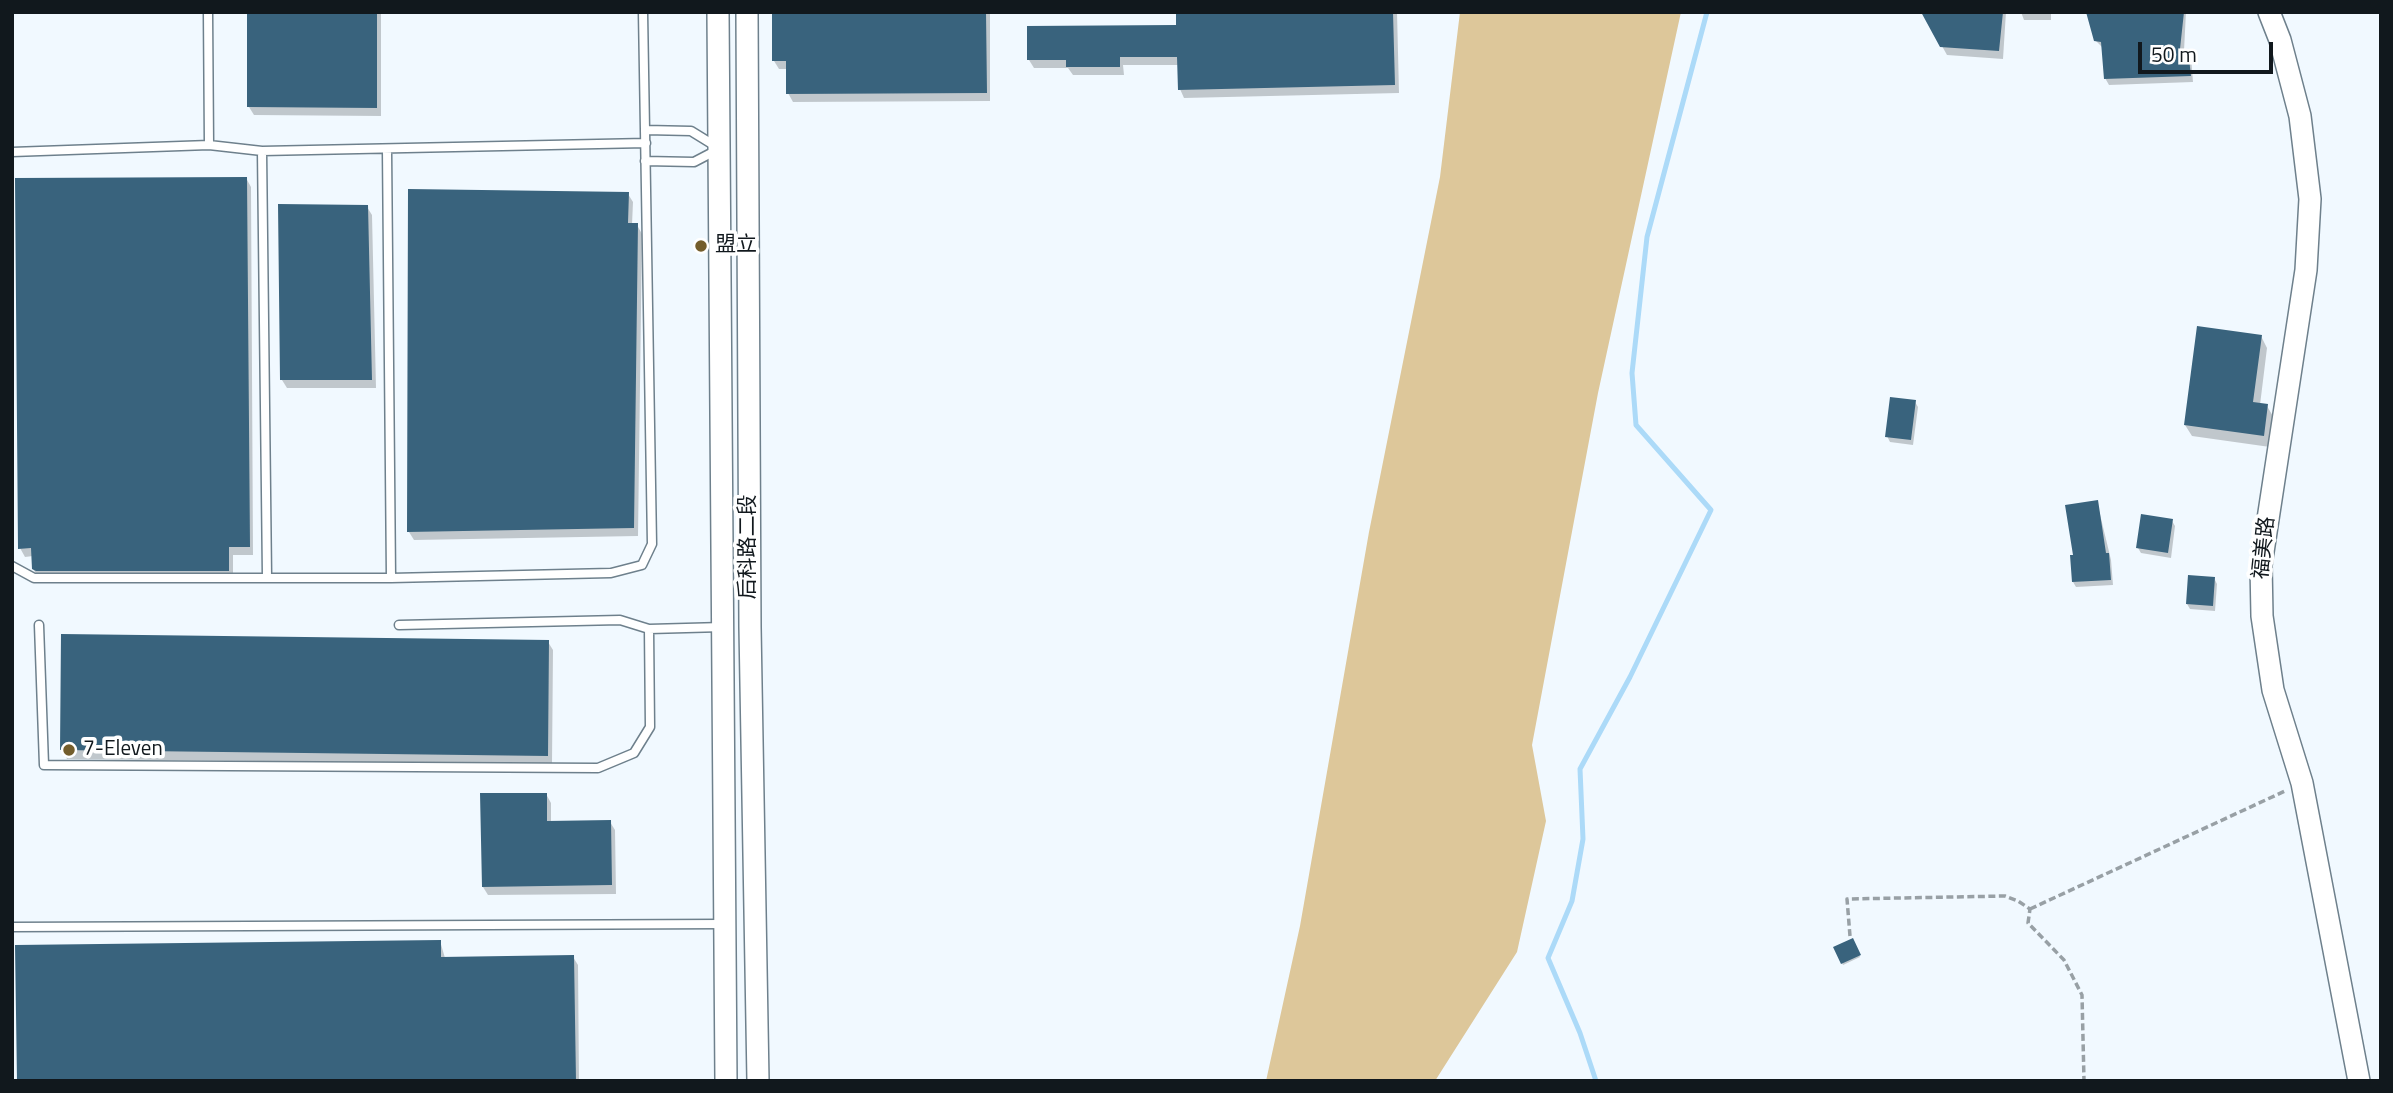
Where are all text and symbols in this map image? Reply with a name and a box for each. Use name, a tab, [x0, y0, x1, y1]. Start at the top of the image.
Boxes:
scale bar	[2141, 28, 2276, 72]
text: 50 m	[2151, 38, 2197, 70]
place label: 盟立	[715, 233, 757, 259]
marker: 盟立	[693, 238, 709, 254]
street label: 后科路二段	[736, 495, 762, 599]
street label: 福美路	[2249, 515, 2281, 581]
place label: 7-Eleven	[83, 737, 163, 763]
marker: 7-Eleven	[61, 742, 77, 758]

